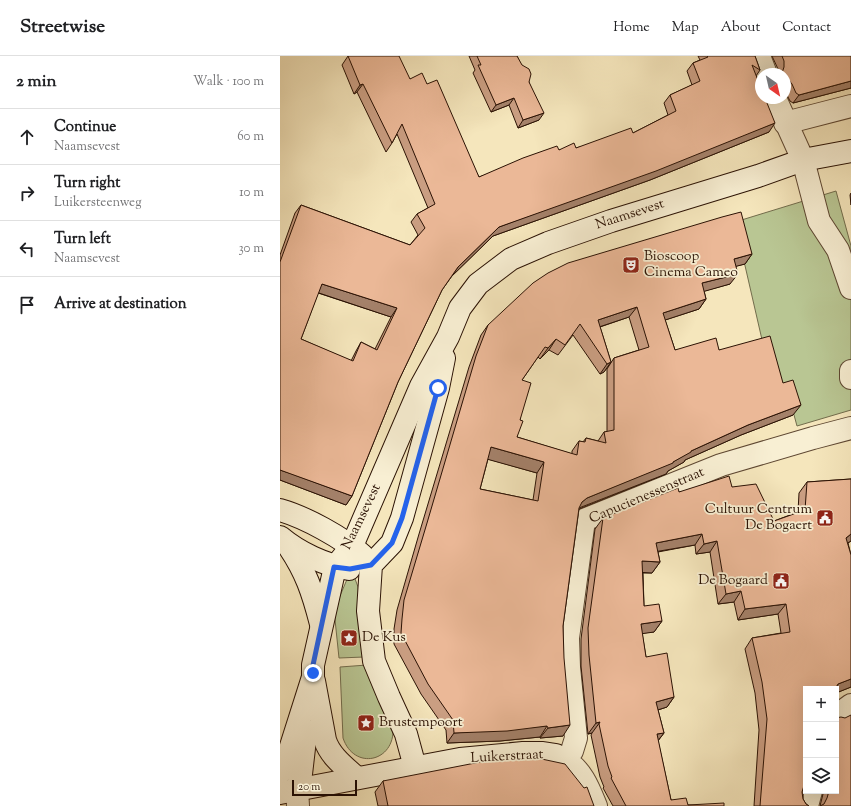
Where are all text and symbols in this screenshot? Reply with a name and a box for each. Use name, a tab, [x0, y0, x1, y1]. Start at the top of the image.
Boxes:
text: Streetwise	[20, 14, 105, 41]
text: Home	[613, 18, 650, 38]
text: Map	[672, 18, 699, 38]
text: About	[721, 18, 760, 38]
text: Contact	[782, 18, 831, 38]
north arrow	[755, 68, 791, 104]
text: 2 min	[16, 70, 57, 94]
text: Walk · 100 m	[193, 73, 264, 91]
text: Continue	[54, 117, 116, 138]
icon: ahead	[16, 126, 38, 148]
text: 60 m	[237, 128, 264, 146]
text: Naamsevest	[54, 138, 120, 156]
text: Turn right	[54, 173, 120, 194]
icon: right	[16, 182, 38, 204]
text: 10 m	[239, 184, 264, 202]
text: Luikersteenweg	[54, 194, 142, 212]
street label: Naamsevest	[593, 194, 667, 236]
text: Turn left	[54, 229, 111, 250]
icon: left	[16, 238, 38, 260]
text: 30 m	[238, 240, 264, 258]
place label: Bioscoop Cinema Cameo	[644, 247, 738, 283]
text: Naamsevest	[54, 250, 120, 268]
theatre icon: Bioscoop Cinema Cameo	[621, 255, 641, 275]
icon: arrive	[16, 294, 38, 316]
text: Arrive at destination	[54, 294, 187, 315]
route start	[429, 379, 447, 397]
street label: Capucienessenstraat	[586, 463, 708, 529]
street label: Naamsevest	[337, 480, 387, 553]
place label: Cultuur Centrum De Bogaert	[705, 500, 812, 536]
public building icon: Cultuur Centrum De Bogaert	[815, 508, 835, 528]
place label: De Bogaard	[698, 571, 768, 591]
public building icon: De Bogaard	[771, 571, 791, 591]
place icon: De Kus	[339, 628, 359, 648]
place label: De Kus	[362, 628, 406, 648]
route end	[304, 664, 322, 682]
map controls	[803, 686, 839, 794]
button: +	[803, 686, 839, 722]
place icon: Brustempoort	[356, 713, 376, 733]
place label: Brustempoort	[379, 713, 463, 733]
button: −	[803, 722, 839, 758]
street label: Luikerstraat	[470, 745, 544, 769]
button: layers	[803, 758, 839, 794]
scale bar	[292, 778, 357, 797]
text: 20 m	[298, 779, 320, 795]

